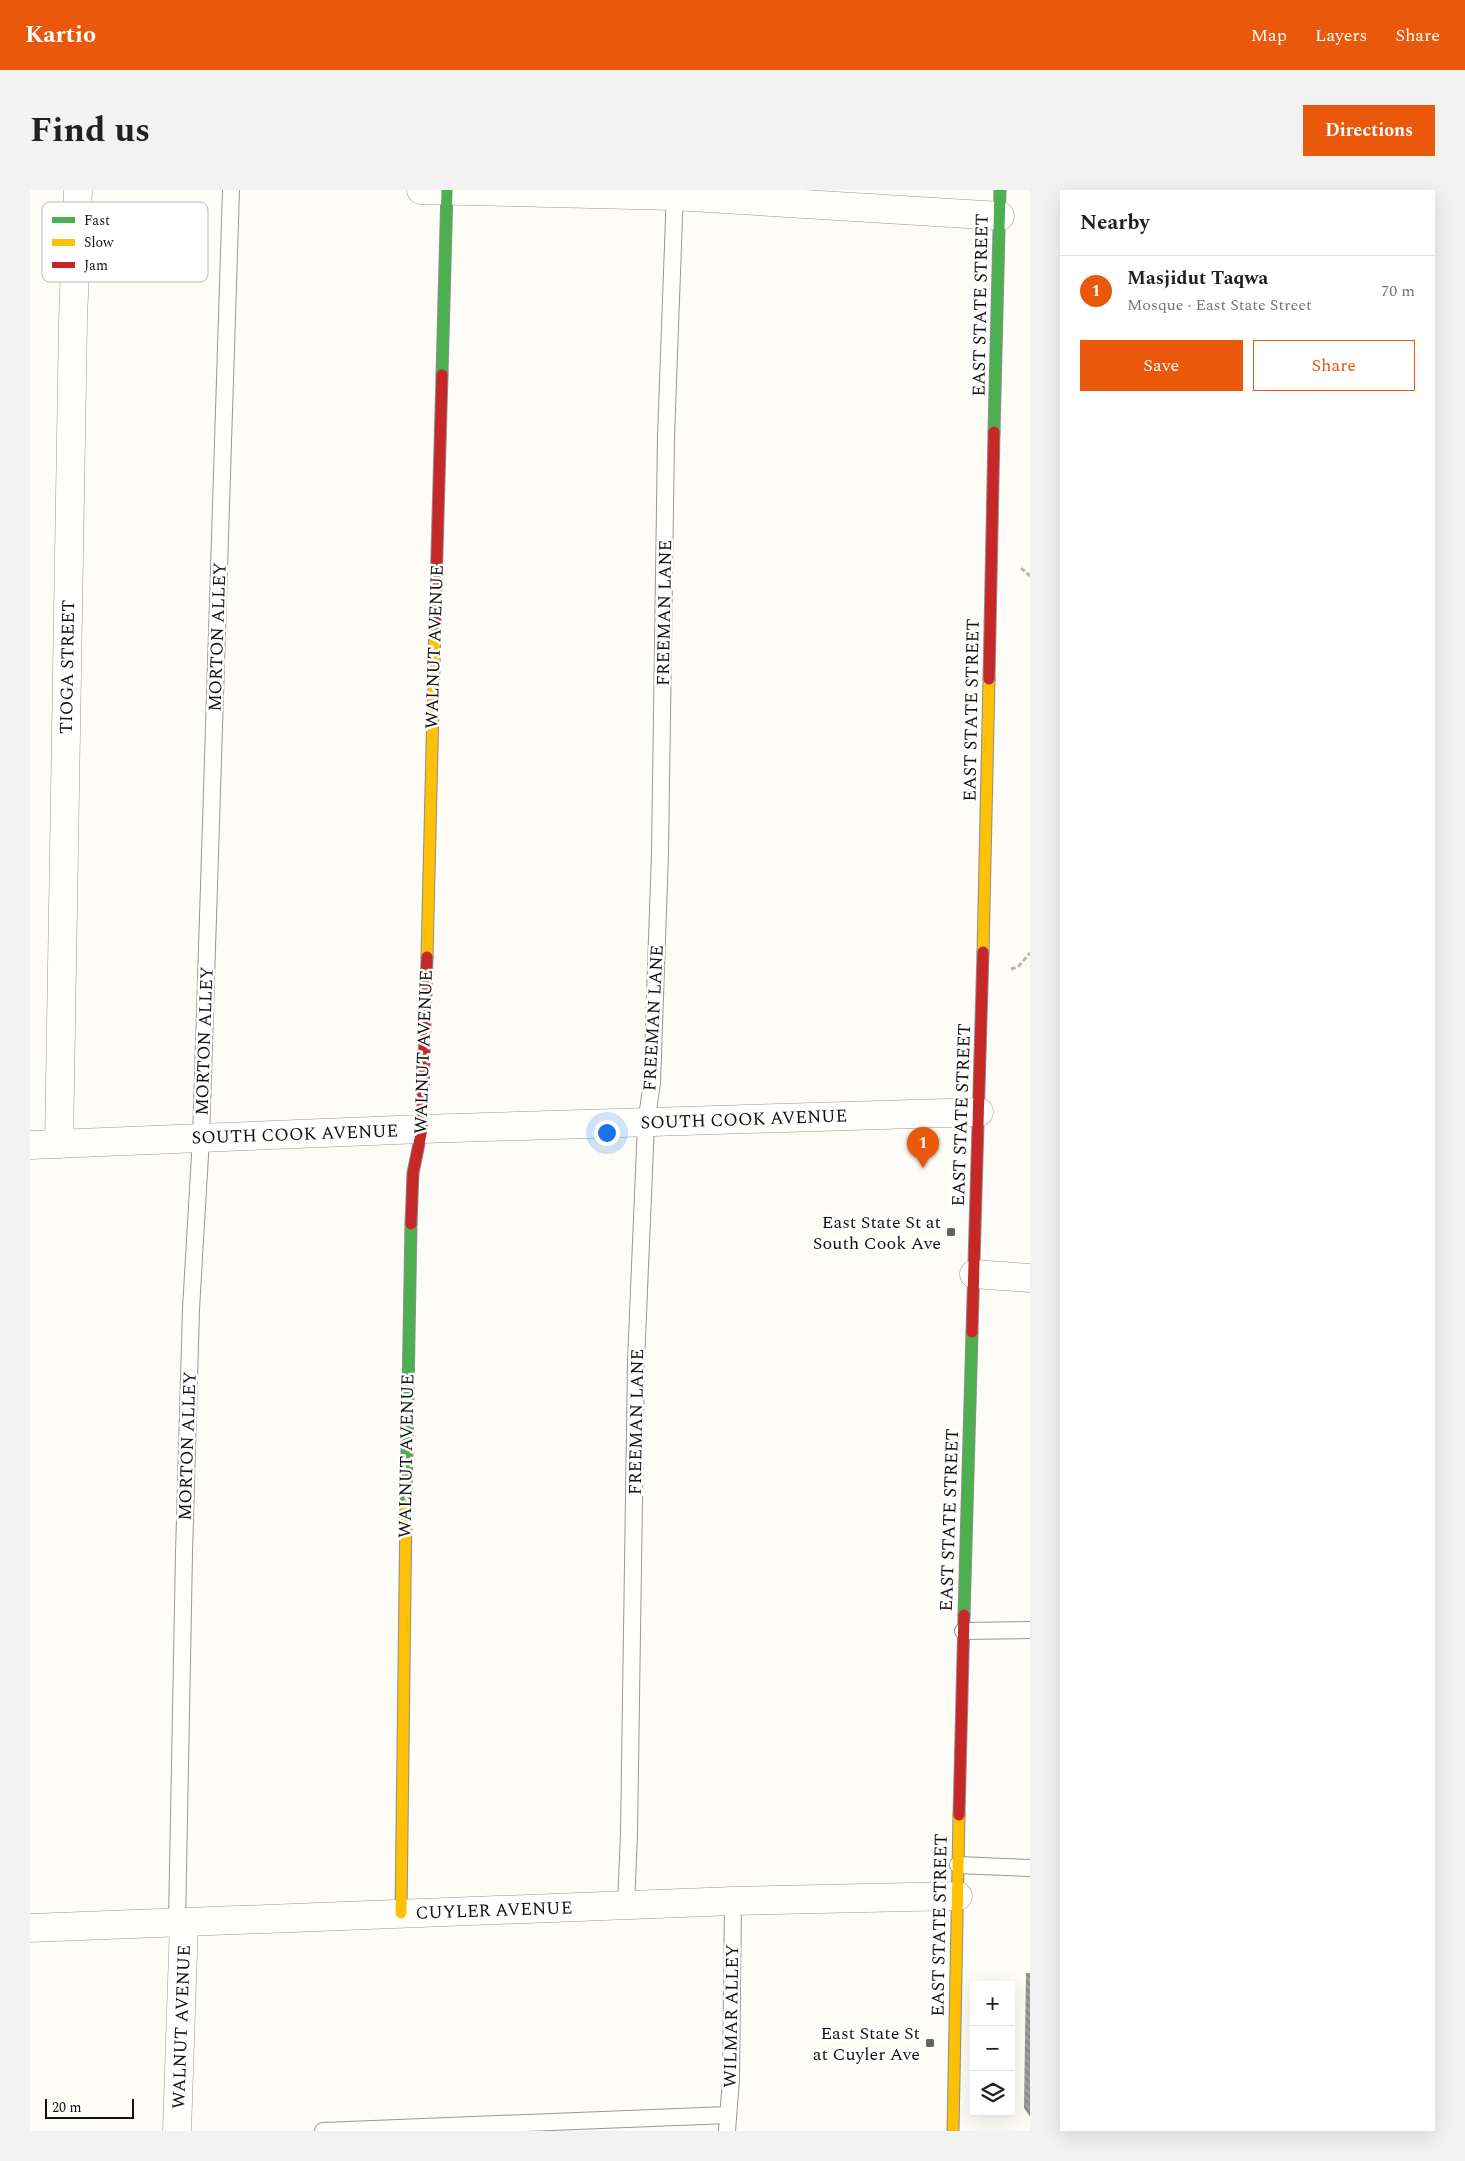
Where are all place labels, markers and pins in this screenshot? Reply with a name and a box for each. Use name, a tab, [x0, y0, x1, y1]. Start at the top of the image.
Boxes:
pin: 1	[907, 1127, 939, 1168]
place label: East State St at South Cook Ave	[813, 1209, 941, 1257]
marker: East State St at South Cook Ave	[945, 1226, 957, 1238]
place label: East State St at Cuyler Ave	[813, 2020, 920, 2068]
marker: East State St at Cuyler Ave	[924, 2037, 936, 2049]

